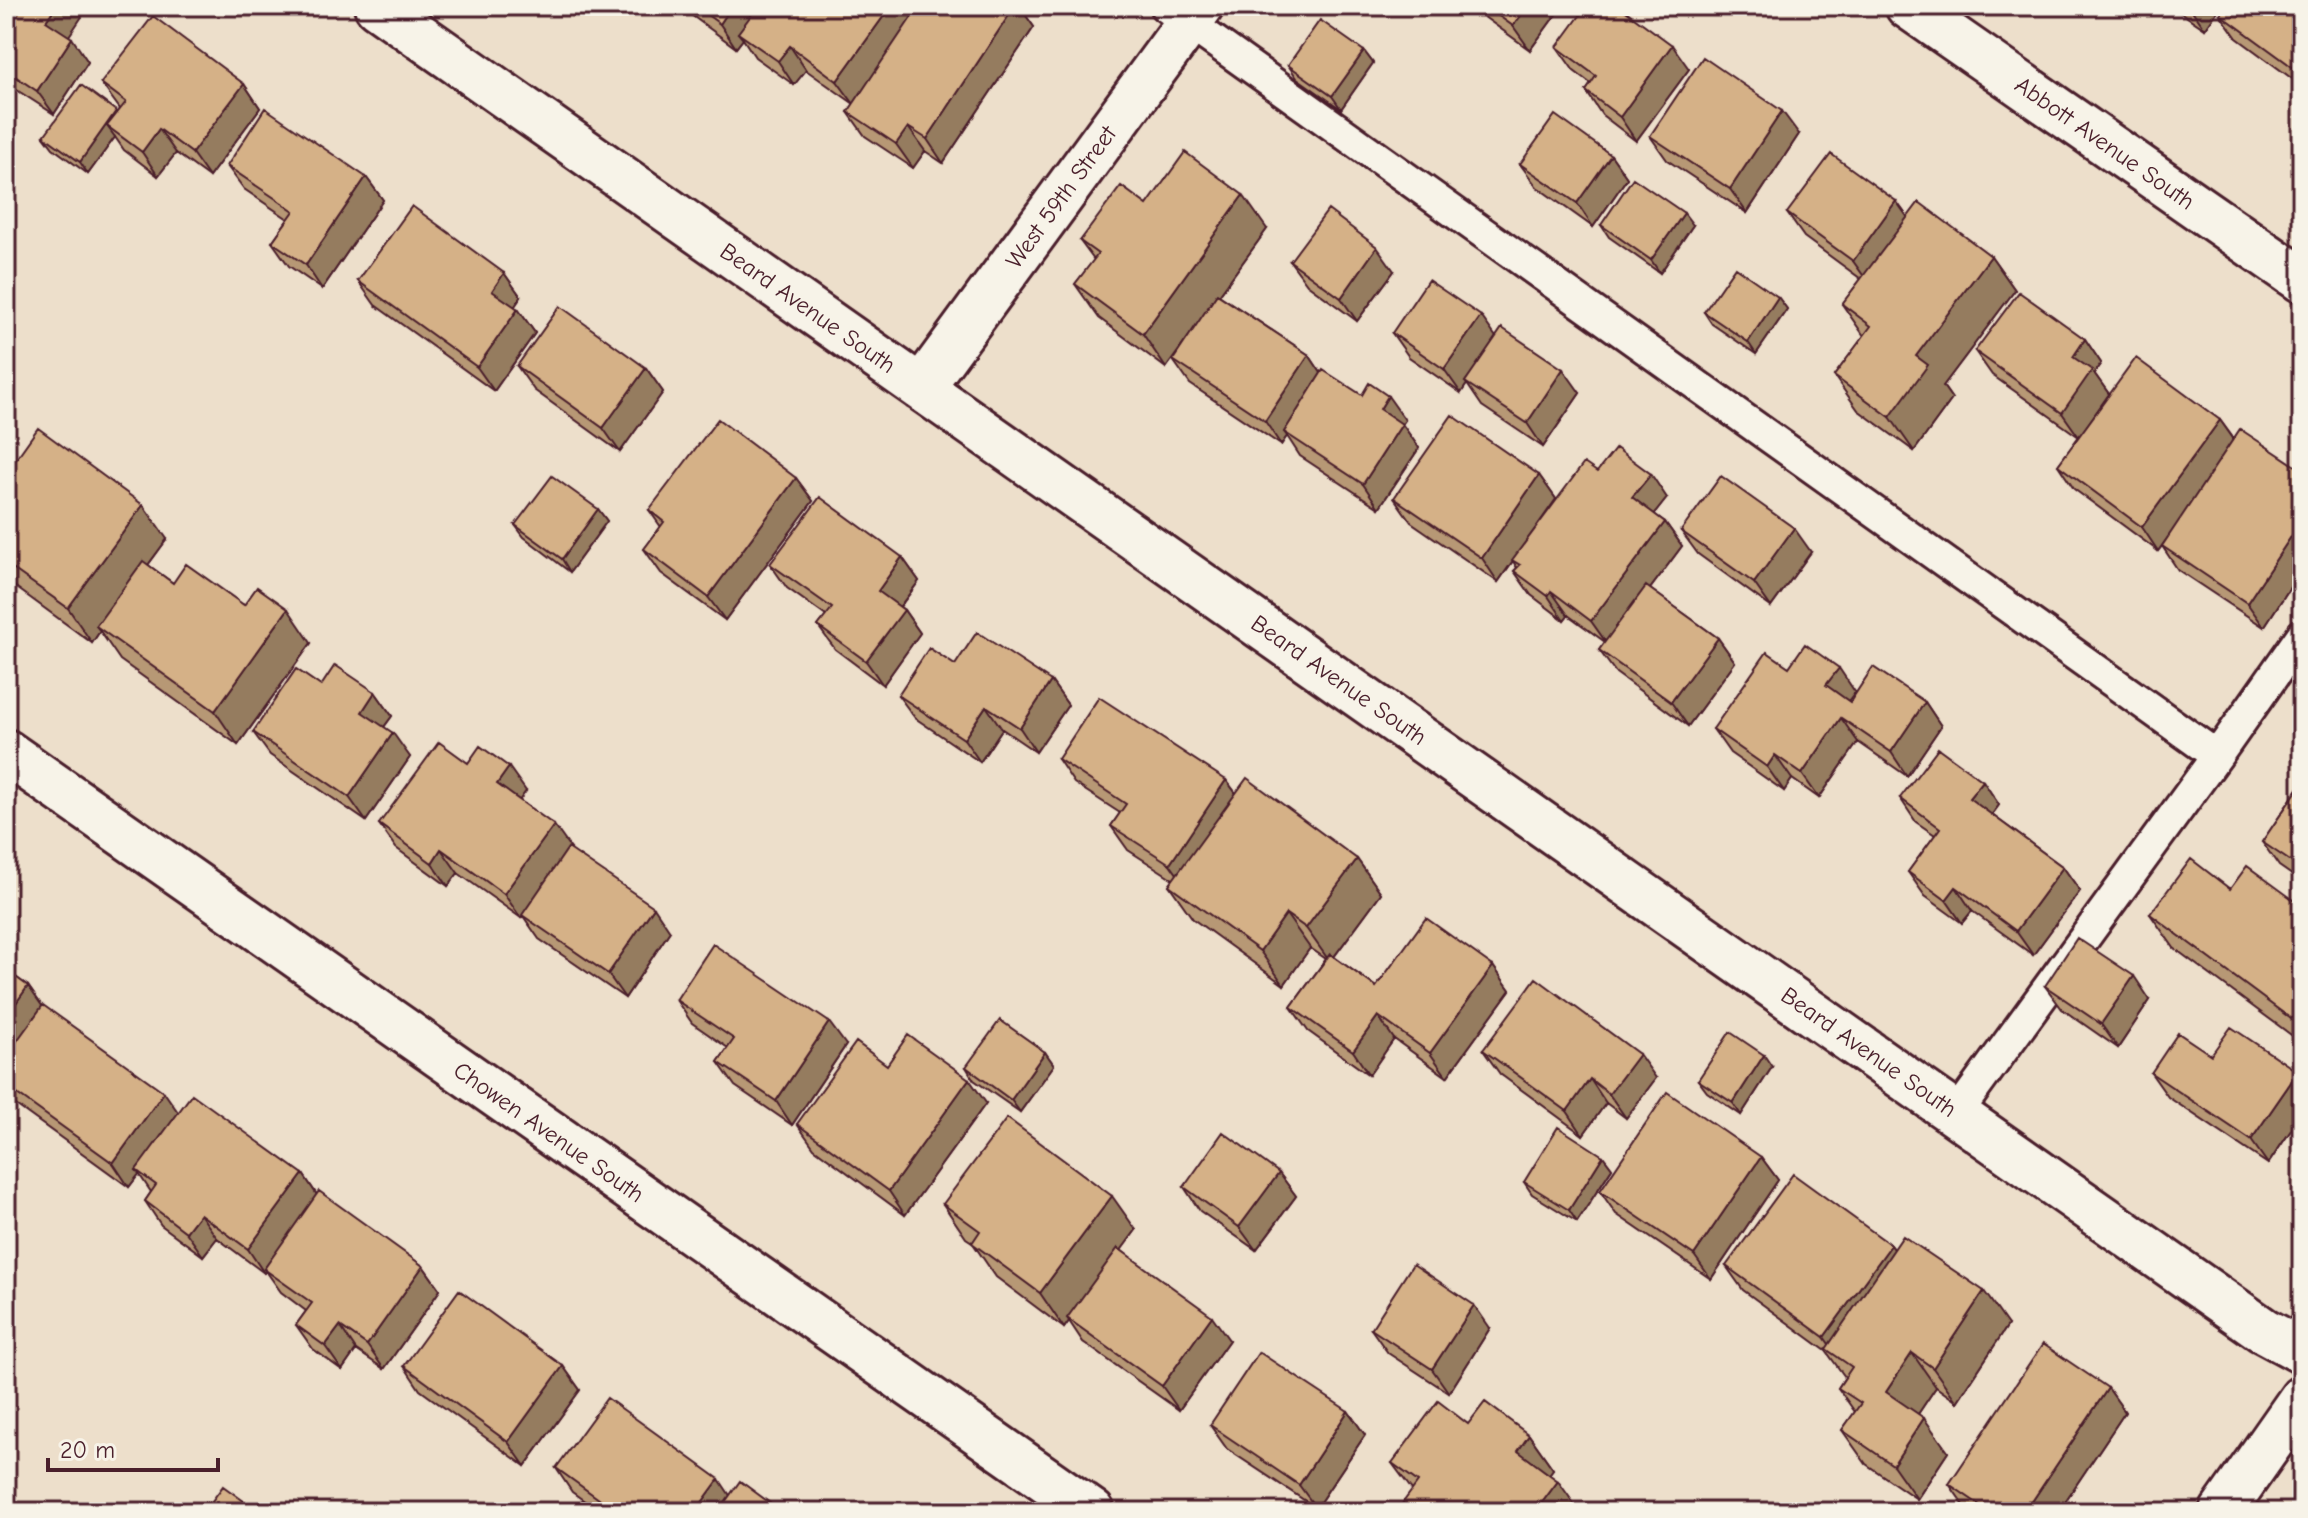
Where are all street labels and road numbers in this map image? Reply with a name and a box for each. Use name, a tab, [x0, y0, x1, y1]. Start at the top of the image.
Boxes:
street label: Abbott Avenue South	[2010, 70, 2200, 216]
street label: West 59th Street	[1000, 119, 1123, 274]
street label: Beard Avenue South	[715, 237, 901, 379]
street label: Beard Avenue South	[1246, 609, 1432, 751]
street label: Beard Avenue South	[1776, 981, 1962, 1123]
street label: Chowen Avenue South	[448, 1056, 650, 1208]

